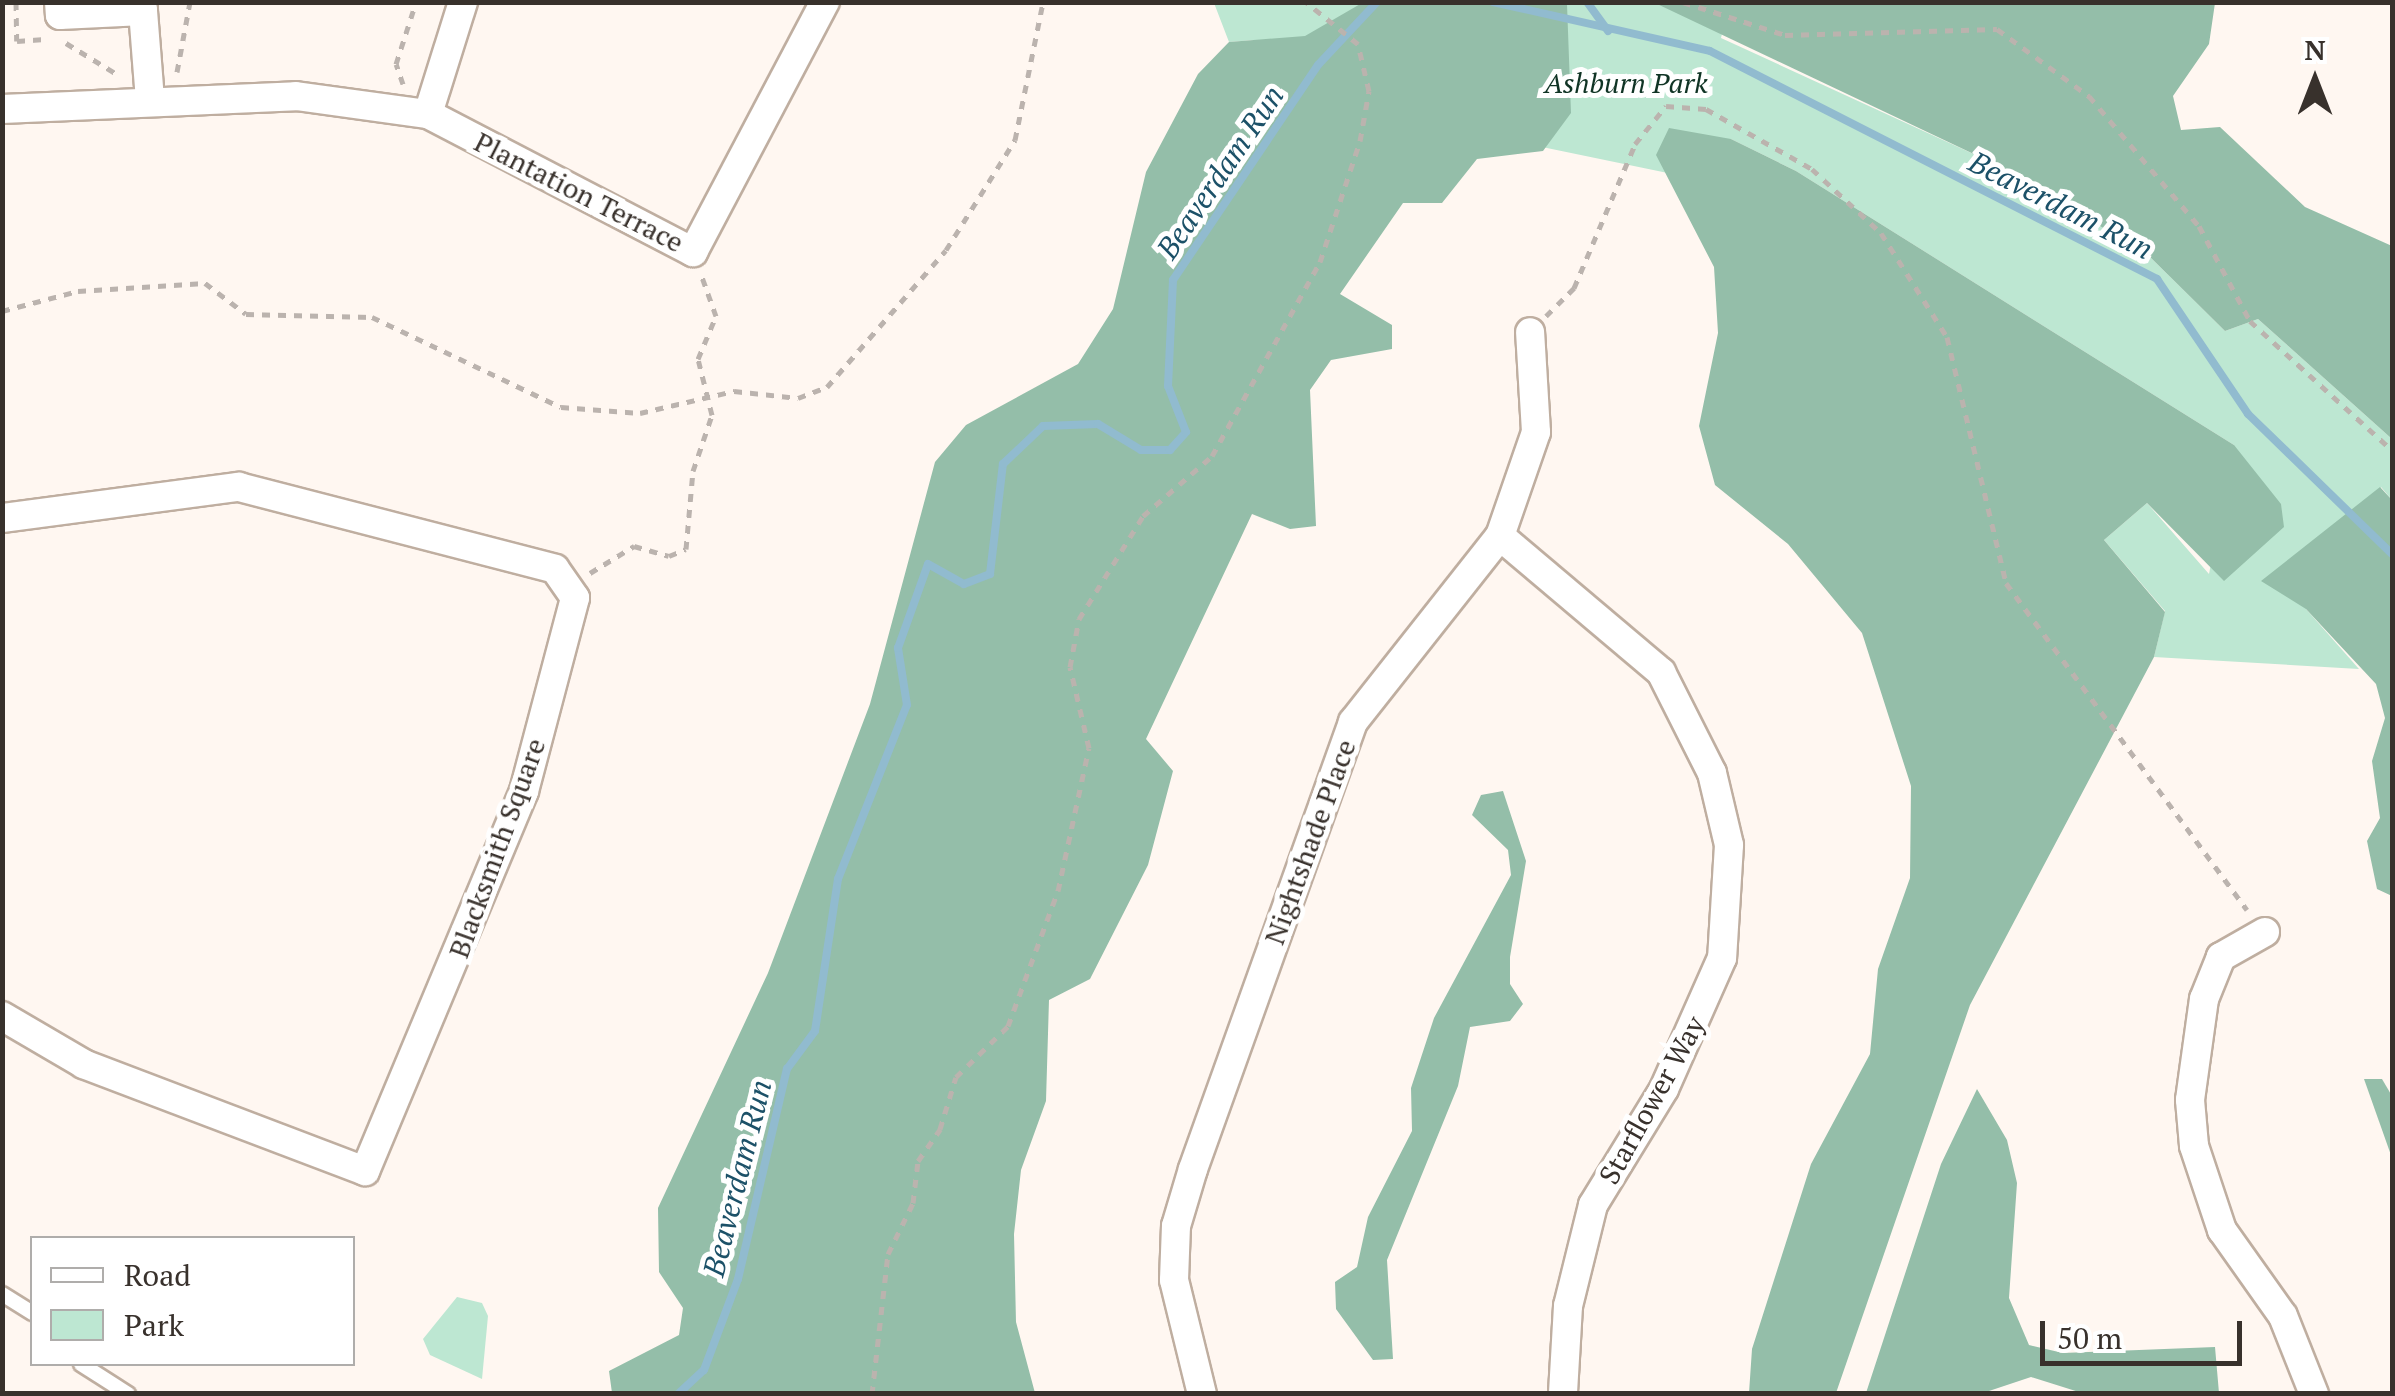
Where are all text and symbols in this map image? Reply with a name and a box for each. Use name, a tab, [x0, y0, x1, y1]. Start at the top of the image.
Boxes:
north arrow	[2265, 30, 2365, 130]
text: N	[2304, 31, 2326, 68]
park label: Ashburn Park	[1544, 66, 1708, 100]
water label: Beaverdam Run	[1149, 79, 1291, 265]
street label: Plantation Terrace	[469, 125, 689, 259]
water label: Beaverdam Run	[1963, 143, 2159, 267]
street label: Blacksmith Square	[442, 734, 552, 962]
street label: Nightshade Place	[1257, 735, 1363, 949]
street label: Starflower Way	[1592, 1010, 1712, 1190]
water label: Beaverdam Run	[695, 1076, 779, 1280]
legend	[30, 1236, 355, 1366]
text: Road	[124, 1255, 191, 1295]
scale bar	[2045, 1301, 2248, 1363]
text: Park	[124, 1305, 184, 1345]
text: 50 m	[2057, 1318, 2122, 1358]

